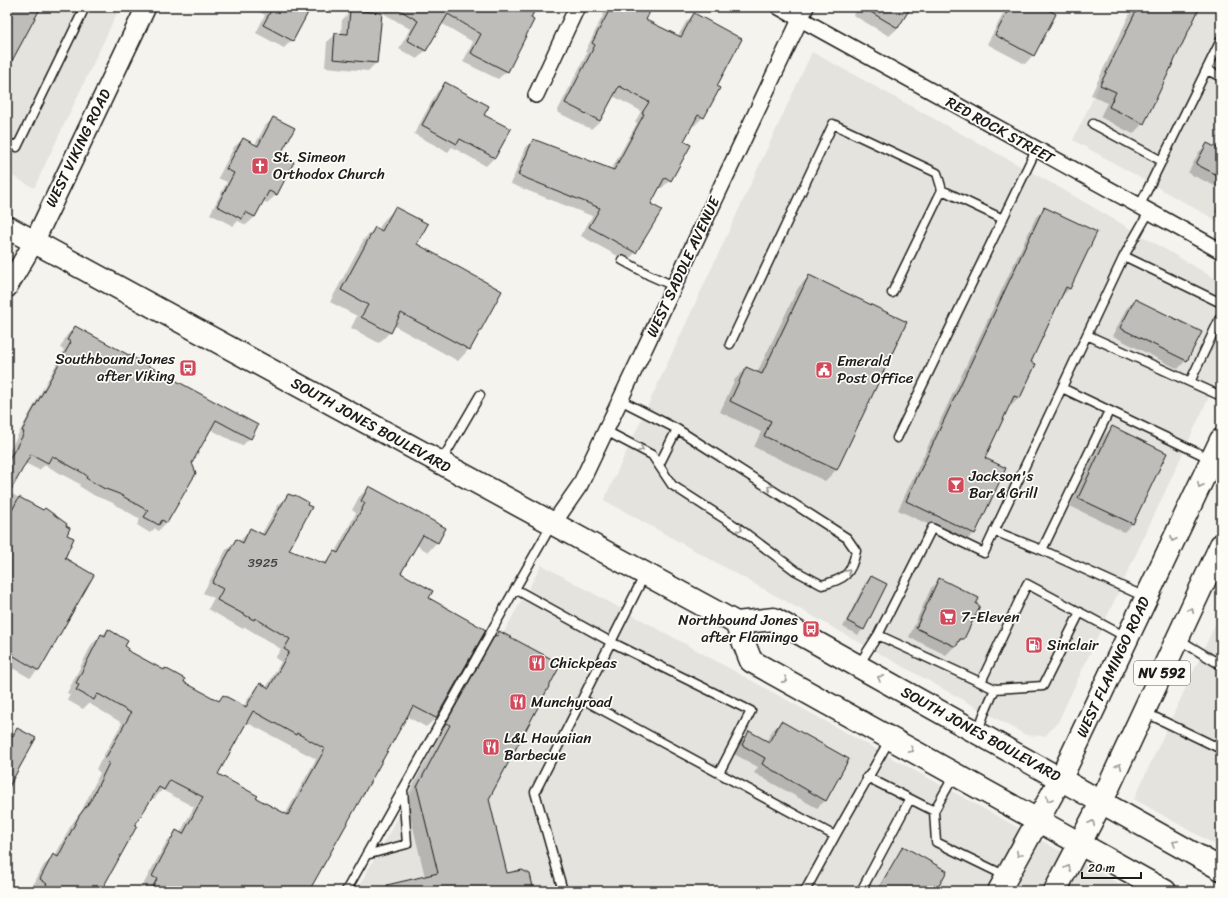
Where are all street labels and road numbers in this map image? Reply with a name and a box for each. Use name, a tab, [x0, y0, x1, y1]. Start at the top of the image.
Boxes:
street label: WEST VIKING ROAD	[38, 84, 118, 212]
street label: RED ROCK STREET	[941, 89, 1061, 171]
street label: WEST SADDLE AVENUE	[639, 191, 728, 342]
street label: SOUTH JONES BOULEVARD	[286, 370, 456, 480]
street label: WEST FLAMINGO ROAD	[1069, 592, 1157, 742]
road number: NV 592	[1134, 661, 1190, 685]
street label: SOUTH JONES BOULEVARD	[896, 679, 1066, 789]

